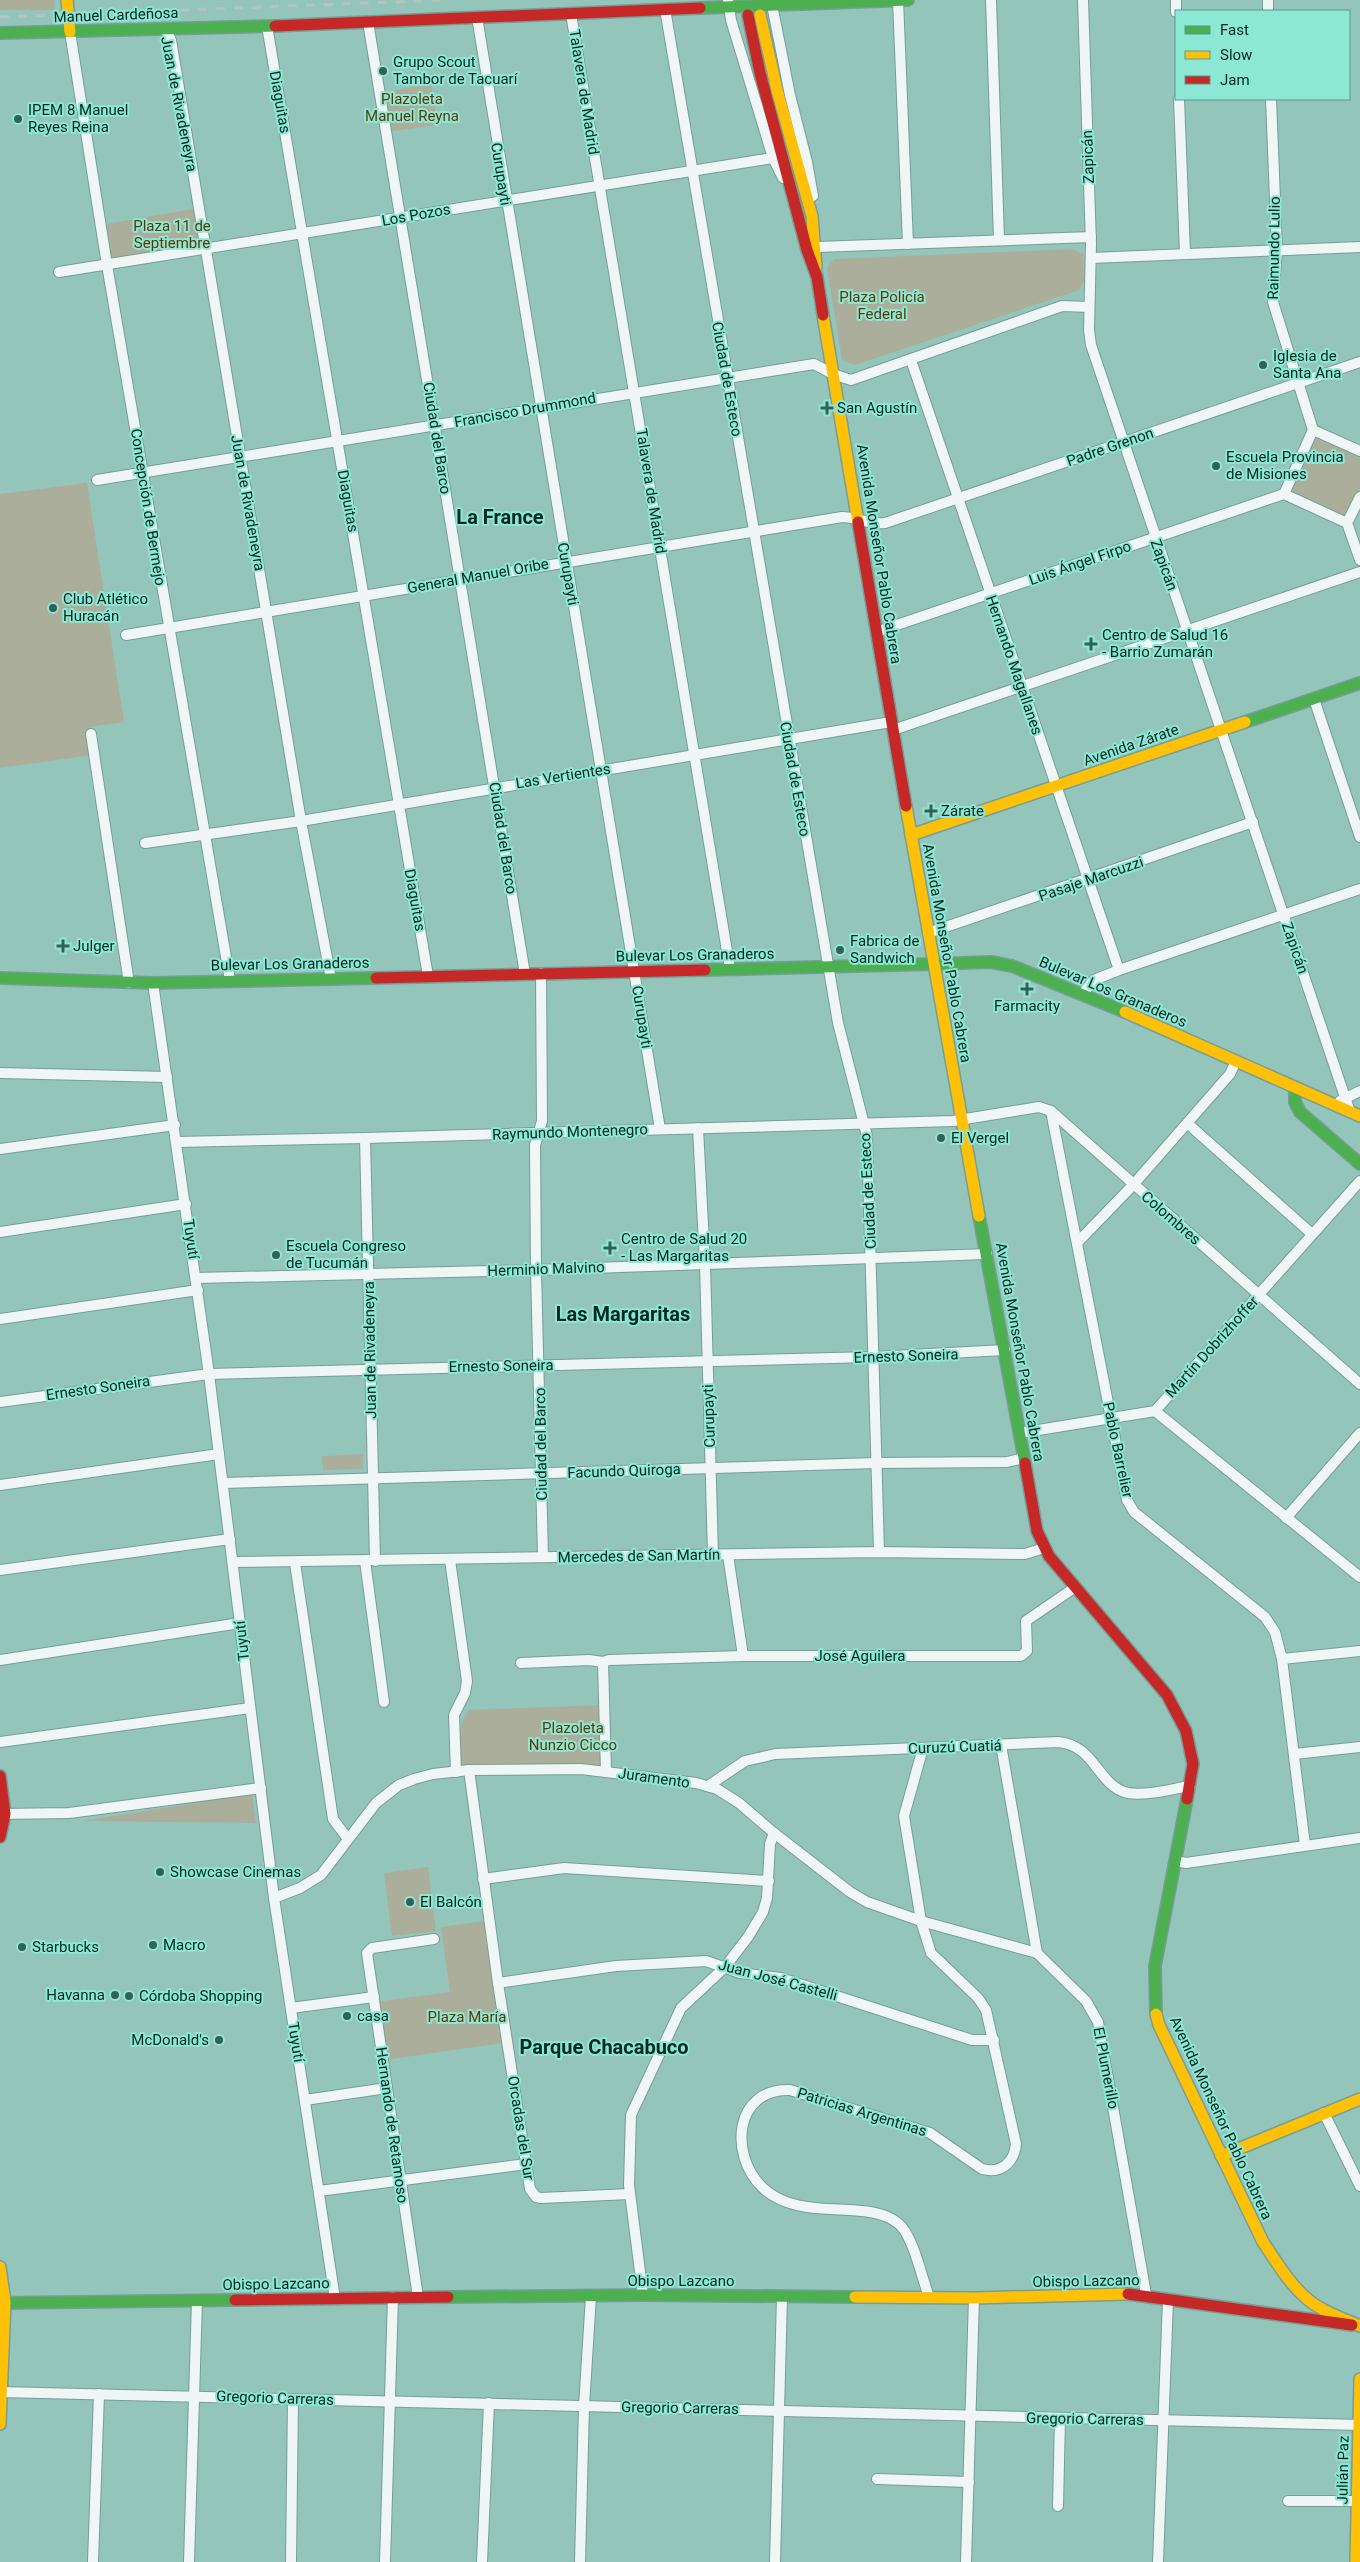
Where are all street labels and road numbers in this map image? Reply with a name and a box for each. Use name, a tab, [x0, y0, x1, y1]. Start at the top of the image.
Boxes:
street label: Manuel Cardeñosa	[53, 4, 179, 26]
street label: Talavera de Madrid	[565, 28, 603, 156]
street label: Juan de Rivadeneyra	[157, 35, 201, 173]
street label: Diaguitas	[266, 70, 294, 134]
street label: Zapicán	[1078, 130, 1098, 184]
street label: Curupayti	[487, 141, 515, 207]
street label: Raimundo Lulio	[1264, 196, 1284, 300]
street label: Los Pozos	[380, 200, 452, 230]
street label: Ciudad de Esteco	[708, 320, 746, 438]
street label: Ciudad del Barco	[419, 381, 455, 495]
street label: Francisco Drummond	[453, 389, 597, 431]
street label: Padre Grenon	[1064, 424, 1156, 470]
street label: Concepción de Bermejo	[127, 427, 169, 587]
street label: Talavera de Madrid	[632, 427, 670, 555]
street label: Juan de Rivadeneyra	[227, 434, 269, 572]
street label: Avenida Monseñor Pablo Cabrera	[853, 443, 905, 665]
street label: Diaguitas	[334, 469, 362, 533]
street label: Luis Ángel Firpo	[1027, 537, 1133, 589]
street label: Zapicán	[1146, 537, 1182, 593]
street label: Curupayti	[554, 541, 582, 607]
street label: General Manuel Oribe	[406, 555, 550, 597]
street label: Hernando Magallanes	[982, 593, 1046, 737]
street label: Ciudad de Esteco	[776, 720, 814, 838]
street label: Avenida Zárate	[1081, 720, 1181, 770]
street label: Las Vertientes	[514, 760, 612, 792]
street label: Ciudad del Barco	[485, 781, 521, 895]
street label: Avenida Monseñor Pablo Cabrera	[919, 842, 975, 1064]
street label: Pasaje Marcuzzi	[1036, 853, 1146, 905]
street label: Diaguitas	[401, 868, 429, 932]
street label: Zapicán	[1278, 920, 1312, 976]
street label: Bulevar Los Granaderos	[616, 945, 774, 965]
street label: Bulevar Los Granaderos	[1036, 953, 1190, 1031]
street label: Bulevar Los Granaderos	[211, 954, 369, 974]
street label: Curupayti	[628, 984, 656, 1050]
street label: Raymundo Montenegro	[492, 1120, 648, 1144]
street label: Ciudad de Esteco	[856, 1133, 880, 1249]
street label: Colombres	[1138, 1187, 1204, 1249]
street label: Tuyutí	[179, 1218, 203, 1262]
street label: Avenida Monseñor Pablo Cabrera	[992, 1241, 1048, 1463]
street label: Herminio Malvino	[487, 1258, 605, 1280]
street label: Juan de Rivadeneyra	[360, 1281, 380, 1419]
street label: Martín Dobrizhoffer	[1162, 1293, 1262, 1401]
street label: Ernesto Soneira	[853, 1345, 959, 1367]
street label: Ernesto Soneira	[448, 1356, 554, 1376]
street label: Ernesto Soneira	[45, 1372, 151, 1404]
street label: Curupayti	[699, 1384, 719, 1448]
street label: Ciudad del Barco	[531, 1387, 551, 1501]
street label: Pablo Barrelier	[1099, 1400, 1137, 1500]
street label: Facundo Quiroga	[567, 1460, 681, 1482]
street label: Mercedes de San Martín	[558, 1546, 720, 1566]
street label: Tuyutí	[231, 1619, 253, 1662]
street label: José Aguilera	[815, 1647, 905, 1665]
street label: Curuzú Cuatiá	[908, 1736, 1002, 1758]
street label: Juramento	[617, 1764, 691, 1792]
street label: Juan José Castelli	[717, 1955, 839, 2005]
street label: Avenida Monseñor Pablo Cabrera	[1166, 2014, 1276, 2222]
street label: Tuyutí	[284, 2021, 308, 2065]
street label: El Plumerillo	[1089, 2026, 1123, 2110]
street label: Hernando de Retamoso	[372, 2046, 412, 2204]
street label: Orcadas del Sur	[504, 2075, 538, 2181]
street label: Patricias Argentinas	[795, 2084, 929, 2140]
street label: Obispo Lazcano	[1032, 2271, 1140, 2291]
street label: Obispo Lazcano	[627, 2272, 735, 2290]
street label: Obispo Lazcano	[222, 2274, 330, 2294]
street label: Gregorio Carreras	[216, 2387, 334, 2409]
street label: Gregorio Carreras	[621, 2398, 739, 2418]
street label: Gregorio Carreras	[1026, 2409, 1144, 2429]
street label: Julián Paz	[1333, 2435, 1353, 2505]

